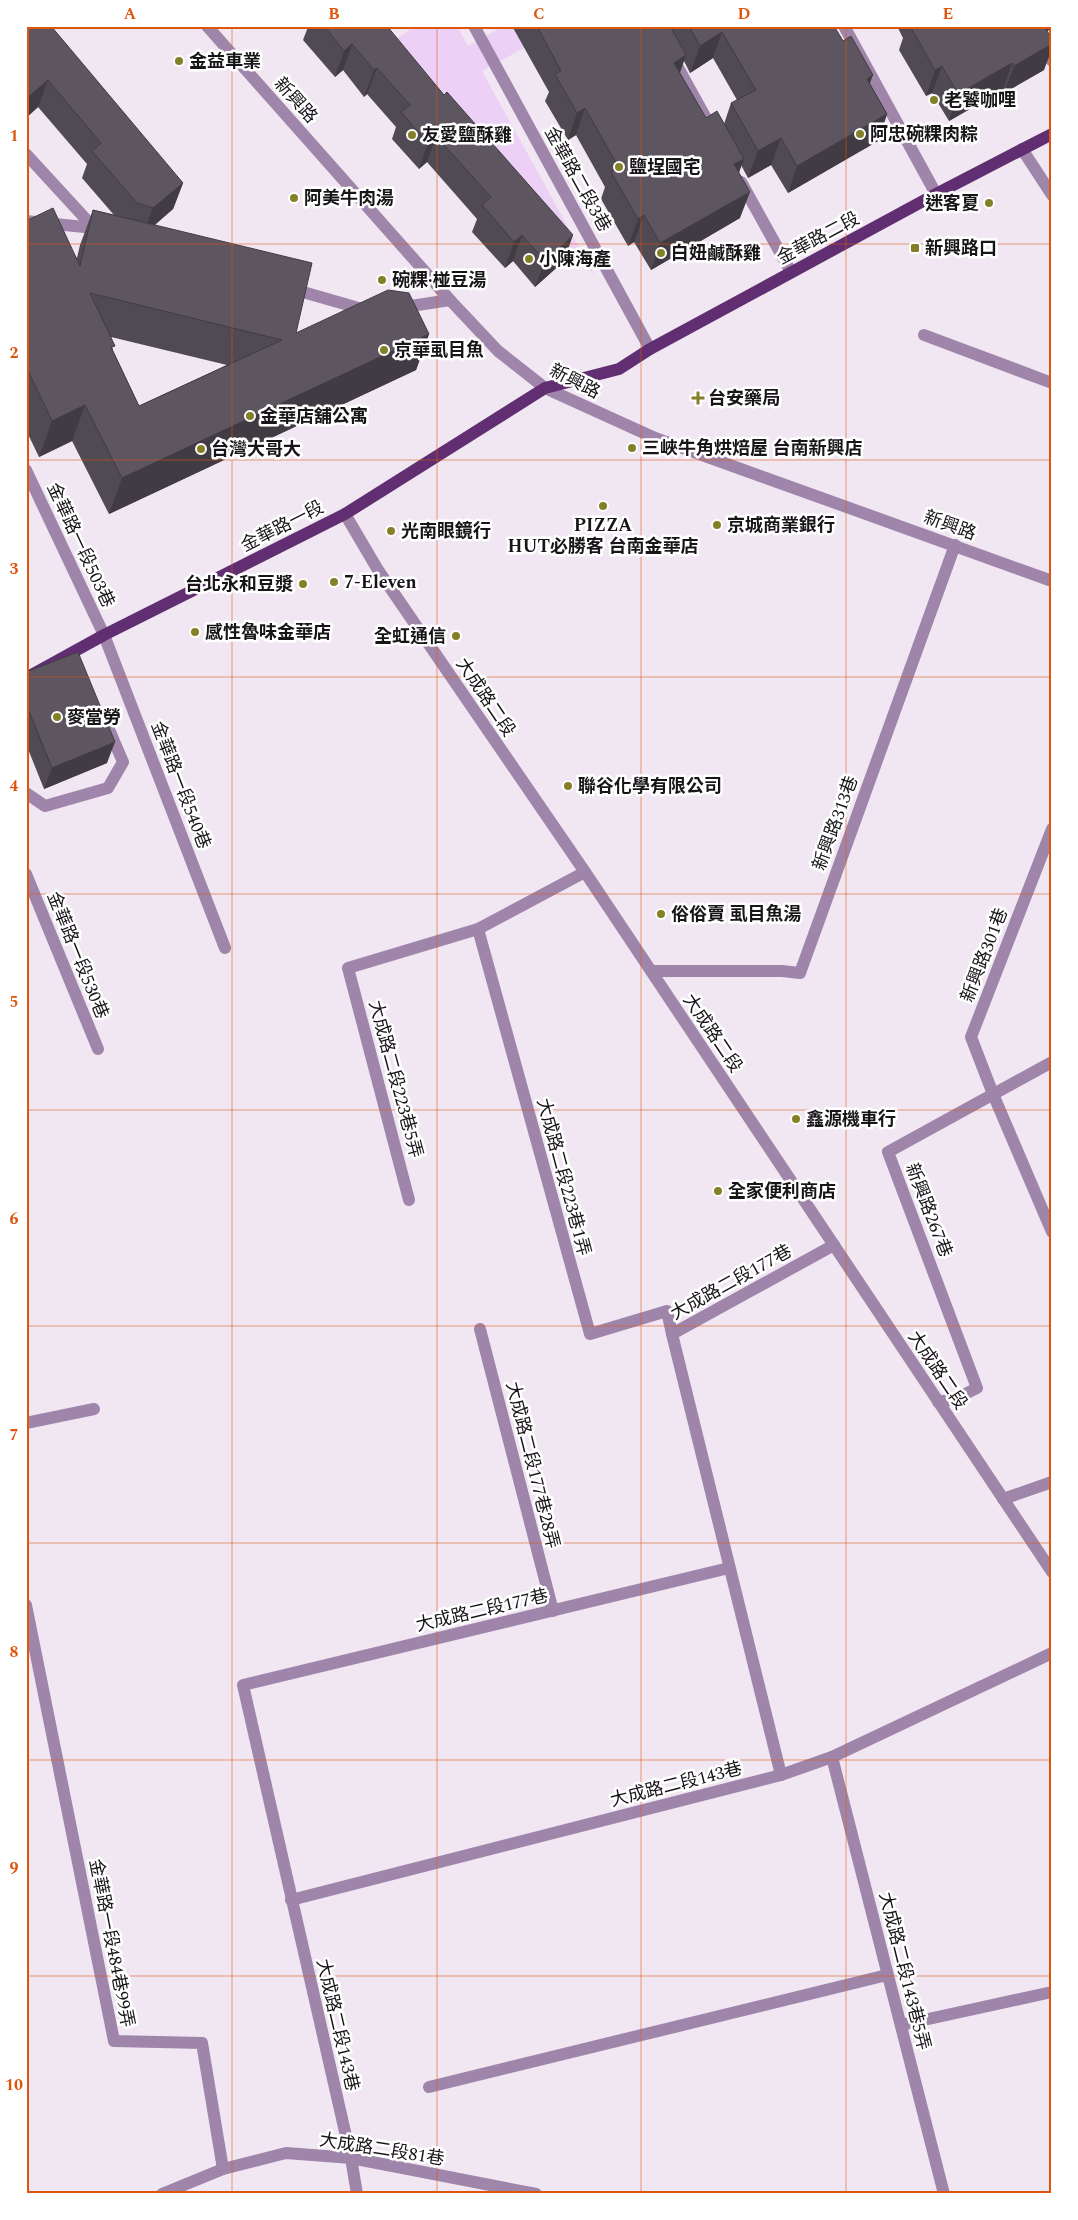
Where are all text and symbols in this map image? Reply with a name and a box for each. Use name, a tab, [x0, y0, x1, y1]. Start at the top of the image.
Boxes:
text: A	[124, 2, 137, 26]
text: B	[328, 2, 340, 26]
text: C	[533, 2, 545, 26]
text: D	[738, 2, 751, 26]
text: E	[943, 2, 953, 26]
place label: 金益車業	[189, 48, 261, 75]
marker: 金益車業	[173, 55, 185, 67]
street label: 新興路	[268, 71, 324, 129]
place label: 老饕咖哩	[944, 87, 1016, 114]
marker: 老饕咖哩	[928, 94, 940, 106]
place label: 阿忠碗粿肉粽	[870, 121, 978, 148]
place label: 友愛鹽酥雞	[422, 122, 512, 149]
street label: 金華路二段3巷	[537, 122, 618, 237]
text: 1	[10, 124, 18, 148]
marker: 阿忠碗粿肉粽	[854, 128, 866, 140]
marker: 友愛鹽酥雞	[406, 129, 418, 141]
place label: 鹽埕國宅	[629, 154, 701, 181]
marker: 鹽埕國宅	[613, 161, 625, 173]
place label: 阿美牛肉湯	[304, 185, 394, 212]
place label: 迷客夏	[925, 190, 979, 217]
marker: 阿美牛肉湯	[288, 192, 300, 204]
marker: 迷客夏	[983, 197, 995, 209]
street label: 金華路二段	[772, 205, 864, 271]
place label: 新興路口	[925, 235, 997, 262]
place label: 白妞鹹酥雞	[671, 240, 761, 267]
marker: 新興路口	[909, 242, 921, 254]
place label: 小陳海產	[539, 246, 611, 273]
marker: 白妞鹹酥雞	[655, 247, 667, 259]
marker: 小陳海產	[523, 253, 535, 265]
place label: 碗粿·椪豆湯	[392, 267, 487, 294]
marker: 碗粿·椪豆湯	[376, 274, 388, 286]
place label: 京華虱目魚	[394, 337, 484, 364]
text: 2	[10, 341, 19, 365]
marker: 京華虱目魚	[378, 344, 390, 356]
street label: 新興路	[545, 357, 605, 406]
place label: 台安藥局	[708, 385, 780, 412]
marker: 台安藥局	[692, 392, 704, 404]
place label: 金華店舖公寓	[260, 403, 368, 430]
marker: 金華店舖公寓	[244, 410, 256, 422]
place label: 三峽牛角烘焙屋 台南新興店	[642, 435, 863, 462]
place label: 台灣大哥大	[211, 436, 301, 463]
marker: 三峽牛角烘焙屋 台南新興店	[626, 442, 638, 454]
marker: 台灣大哥大	[195, 443, 207, 455]
street label: 金華路一段503巷	[40, 478, 121, 612]
street label: 金華路一段	[236, 494, 328, 559]
marker: PIZZA HUT必勝客 台南金華店	[597, 500, 609, 512]
street label: 新興路	[920, 504, 980, 547]
place label: PIZZA HUT必勝客 台南金華店	[507, 512, 699, 560]
place label: 京城商業銀行	[727, 512, 835, 539]
place label: 光南眼鏡行	[401, 518, 491, 545]
marker: 京城商業銀行	[711, 519, 723, 531]
marker: 光南眼鏡行	[385, 525, 397, 537]
text: 3	[10, 557, 19, 581]
place label: 7-Eleven	[344, 569, 417, 596]
place label: 台北永和豆漿	[185, 571, 293, 598]
marker: 7-Eleven	[328, 576, 340, 588]
marker: 台北永和豆漿	[297, 578, 309, 590]
place label: 感性魯味金華店	[205, 619, 331, 646]
place label: 全虹通信	[374, 623, 446, 650]
marker: 感性魯味金華店	[189, 626, 201, 638]
marker: 全虹通信	[450, 630, 462, 642]
street label: 大成路二段	[449, 652, 522, 742]
place label: 麥當勞	[67, 704, 121, 731]
marker: 麥當勞	[51, 711, 63, 723]
street label: 金華路一段540巷	[144, 717, 217, 853]
street label: 新興路313巷	[806, 772, 865, 874]
place label: 聯谷化學有限公司	[578, 773, 722, 800]
text: 4	[10, 774, 19, 798]
marker: 聯谷化學有限公司	[562, 780, 574, 792]
street label: 金華路一段530巷	[40, 888, 115, 1023]
place label: 俗俗賣 虱目魚湯	[671, 901, 802, 928]
street label: 新興路301巷	[954, 904, 1015, 1006]
marker: 俗俗賣 虱目魚湯	[655, 908, 667, 920]
street label: 大成路二段	[676, 988, 749, 1078]
text: 5	[10, 990, 18, 1014]
street label: 大成路二段223巷5弄	[362, 997, 430, 1161]
street label: 大成路二段223巷1弄	[530, 1095, 598, 1259]
place label: 鑫源機車行	[806, 1106, 896, 1133]
marker: 鑫源機車行	[790, 1113, 802, 1125]
street label: 新興路267巷	[898, 1159, 959, 1261]
place label: 全家便利商店	[728, 1178, 836, 1205]
marker: 全家便利商店	[712, 1185, 724, 1197]
text: 6	[10, 1207, 19, 1231]
street label: 大成路二段177巷	[666, 1238, 797, 1327]
street label: 大成路二段	[901, 1325, 974, 1415]
street label: 大成路二段177巷28弄	[499, 1379, 566, 1551]
text: 7	[10, 1423, 19, 1447]
street label: 大成路二段177巷	[413, 1582, 551, 1639]
text: 8	[10, 1640, 19, 1664]
street label: 大成路二段143巷	[607, 1755, 745, 1814]
text: 9	[10, 1856, 19, 1880]
street label: 金華路一段484巷99弄	[82, 1857, 141, 2030]
street label: 大成路二段143巷5弄	[872, 1889, 937, 2053]
street label: 大成路二段143巷	[309, 1956, 366, 2094]
text: 10	[5, 2073, 23, 2097]
street label: 大成路二段81巷	[318, 2126, 446, 2173]

